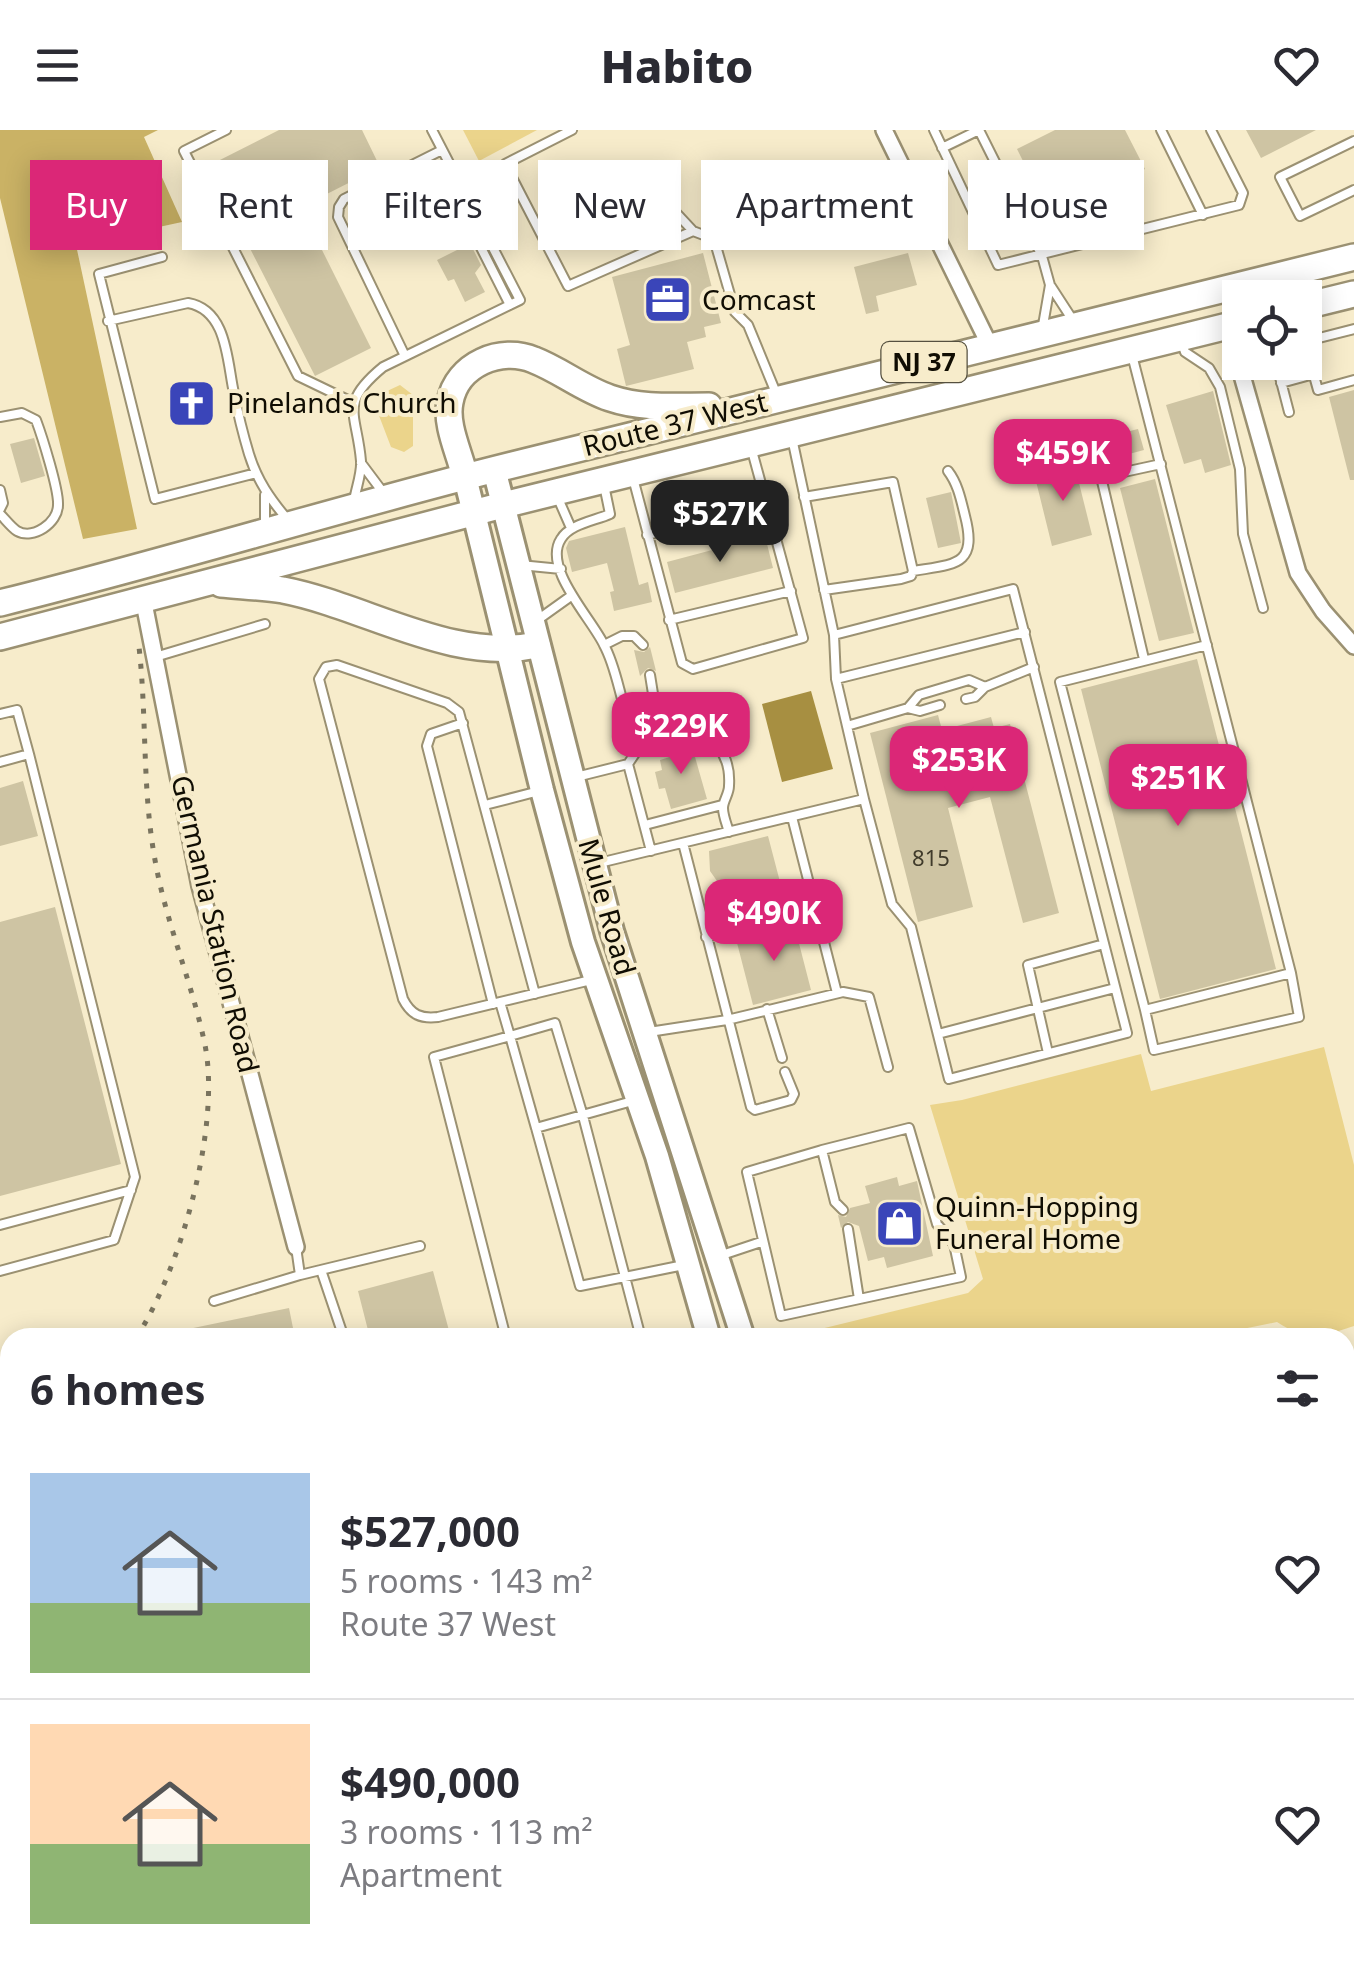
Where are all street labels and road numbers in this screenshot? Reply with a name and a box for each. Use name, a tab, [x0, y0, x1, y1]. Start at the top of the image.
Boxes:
road number: NJ 37	[882, 342, 966, 382]
street label: Route 37 West	[578, 382, 771, 464]
street label: Germania Station Road	[163, 771, 269, 1076]
street label: Mule Road	[570, 834, 646, 979]

